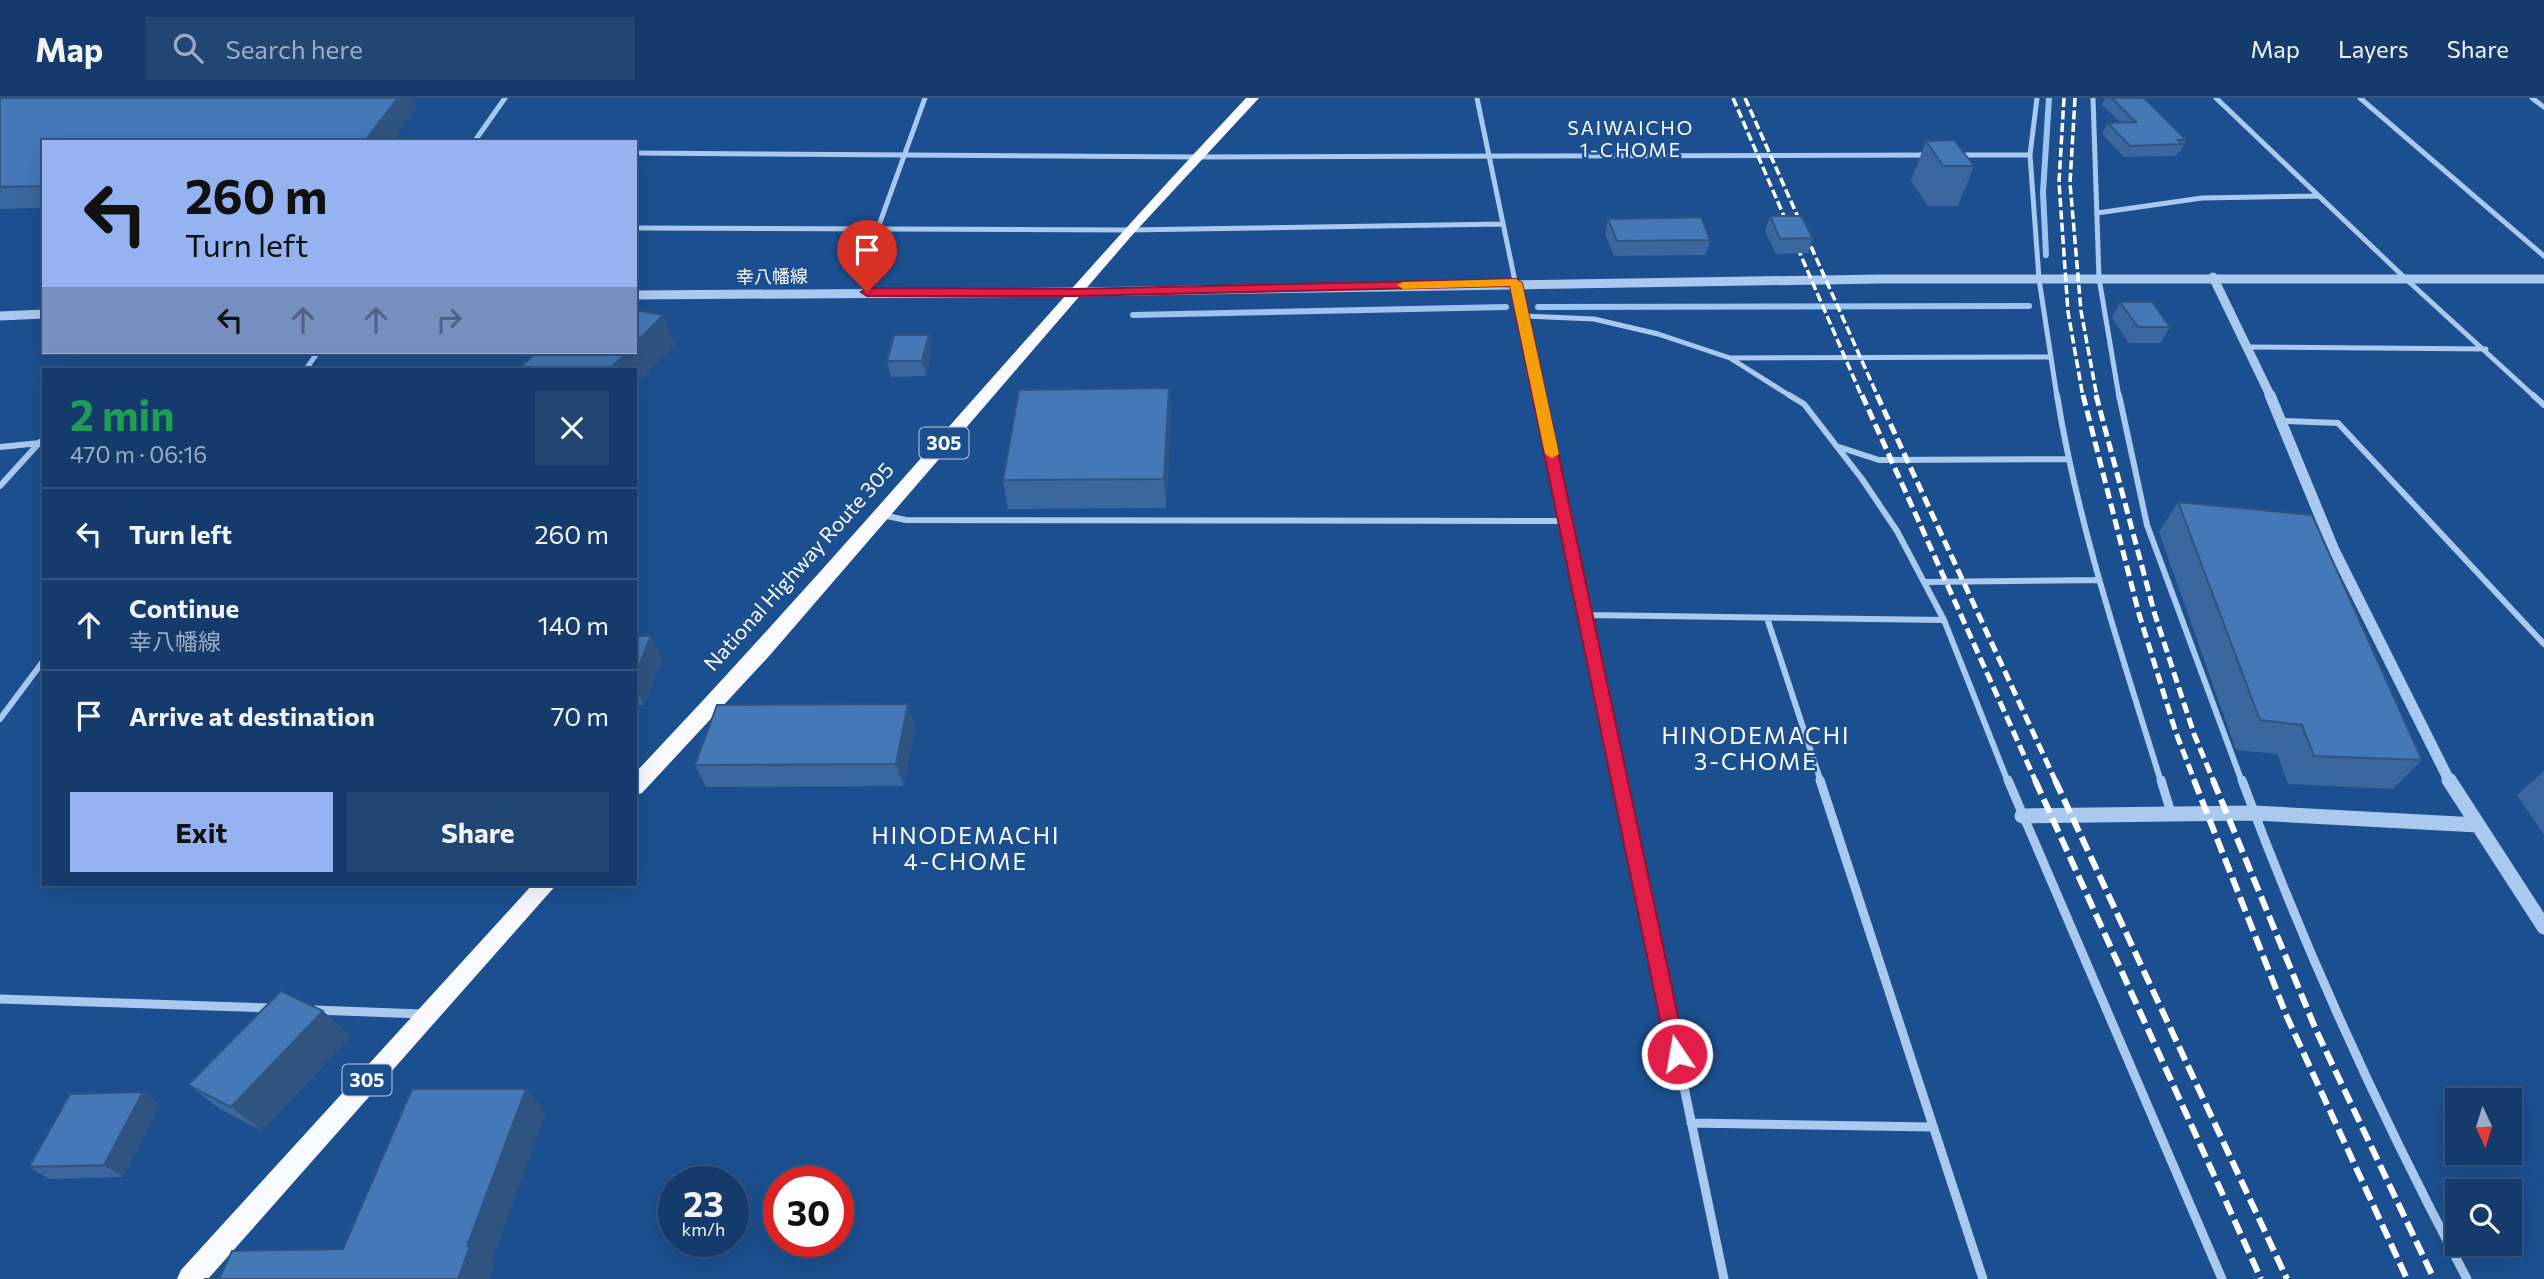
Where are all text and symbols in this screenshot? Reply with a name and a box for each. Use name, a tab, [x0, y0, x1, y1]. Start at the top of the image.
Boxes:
search box	[145, 17, 635, 80]
text: Map	[35, 28, 103, 69]
icon: search	[169, 29, 207, 67]
text: Search here	[225, 33, 363, 64]
text: Map	[2251, 34, 2300, 63]
text: Layers	[2338, 34, 2409, 63]
text: Share	[2447, 34, 2509, 63]
district label: SAIWAICHO 1-CHOME	[1568, 116, 1694, 161]
text: 260 m	[185, 164, 327, 224]
icon: left	[70, 168, 161, 259]
pin	[837, 220, 897, 292]
text: Turn left	[185, 224, 309, 264]
icon: arrive	[848, 231, 886, 269]
street label: 幸八幡線	[736, 264, 808, 288]
icon: left	[211, 301, 249, 339]
icon: ahead	[284, 301, 322, 339]
icon: ahead	[357, 301, 395, 339]
icon: right	[430, 301, 468, 339]
text: 2 min	[70, 388, 175, 440]
button: close	[535, 391, 609, 465]
road number: 305	[920, 428, 968, 458]
text: 470 m · 06:16	[70, 440, 207, 468]
street label: National Highway Route 305	[698, 457, 898, 675]
icon: left	[70, 515, 108, 553]
text: Turn left	[129, 518, 232, 549]
text: 260 m	[534, 518, 609, 549]
text: Continue	[129, 592, 239, 623]
icon: ahead	[70, 606, 108, 644]
text: 140 m	[538, 609, 609, 640]
text: 幸八幡線	[129, 627, 221, 655]
icon: arrive	[70, 697, 108, 735]
text: Arrive at destination	[129, 700, 375, 731]
text: 70 m	[551, 700, 609, 731]
district label: HINODEMACHI 3-CHOME	[1661, 721, 1851, 775]
button: Exit	[70, 792, 333, 872]
button: Share	[347, 792, 609, 872]
district label: HINODEMACHI 4-CHOME	[871, 821, 1061, 875]
position arrow	[1640, 1017, 1714, 1091]
road number: 305	[342, 1064, 392, 1096]
north arrow	[2445, 1088, 2522, 1166]
map controls	[2445, 1088, 2522, 1256]
speed limit sign: 30	[763, 1166, 854, 1257]
button: search	[2445, 1179, 2522, 1256]
text: 23	[683, 1181, 724, 1224]
text: km/h	[682, 1218, 725, 1240]

